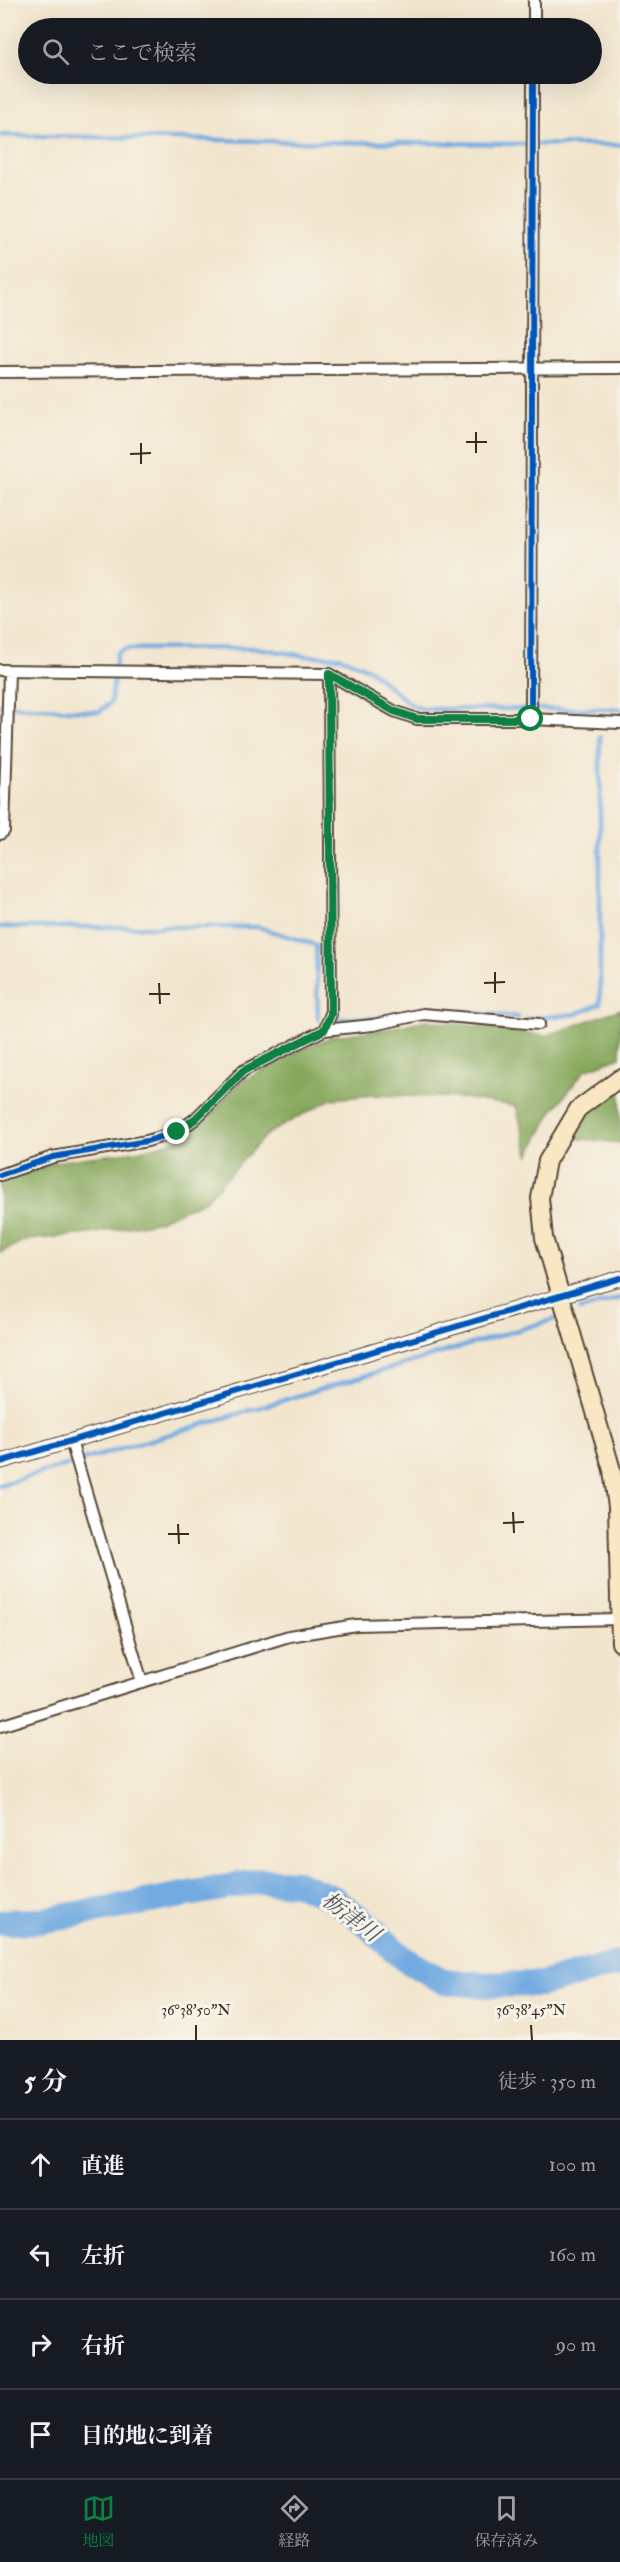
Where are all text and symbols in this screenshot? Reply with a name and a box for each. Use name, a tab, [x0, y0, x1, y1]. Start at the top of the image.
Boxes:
search box	[18, 18, 602, 84]
icon: search	[39, 35, 72, 68]
text: ここで検索	[87, 39, 197, 67]
route start	[517, 705, 543, 731]
route end	[163, 1118, 189, 1144]
water label: 栃津川	[316, 1886, 387, 1949]
text: 36°38'50"N	[161, 2001, 231, 2020]
text: 36°38'45"N	[496, 2001, 567, 2020]
text: 5 分	[24, 2066, 67, 2098]
text: 徒歩 · 350 m	[497, 2069, 596, 2094]
icon: ahead	[24, 2148, 57, 2181]
text: 直進	[81, 2152, 125, 2180]
text: 100 m	[549, 2152, 596, 2177]
icon: left	[24, 2238, 57, 2271]
text: 左折	[81, 2242, 125, 2270]
text: 160 m	[549, 2242, 596, 2267]
icon: right	[24, 2328, 57, 2361]
text: 右折	[81, 2332, 125, 2360]
text: 90 m	[556, 2332, 596, 2357]
icon: arrive	[24, 2418, 57, 2451]
text: 目的地に到着	[81, 2422, 213, 2450]
tab: 地図	[82, 2492, 115, 2551]
tab: 経路	[278, 2492, 311, 2551]
tab: 保存済み	[474, 2492, 538, 2551]

